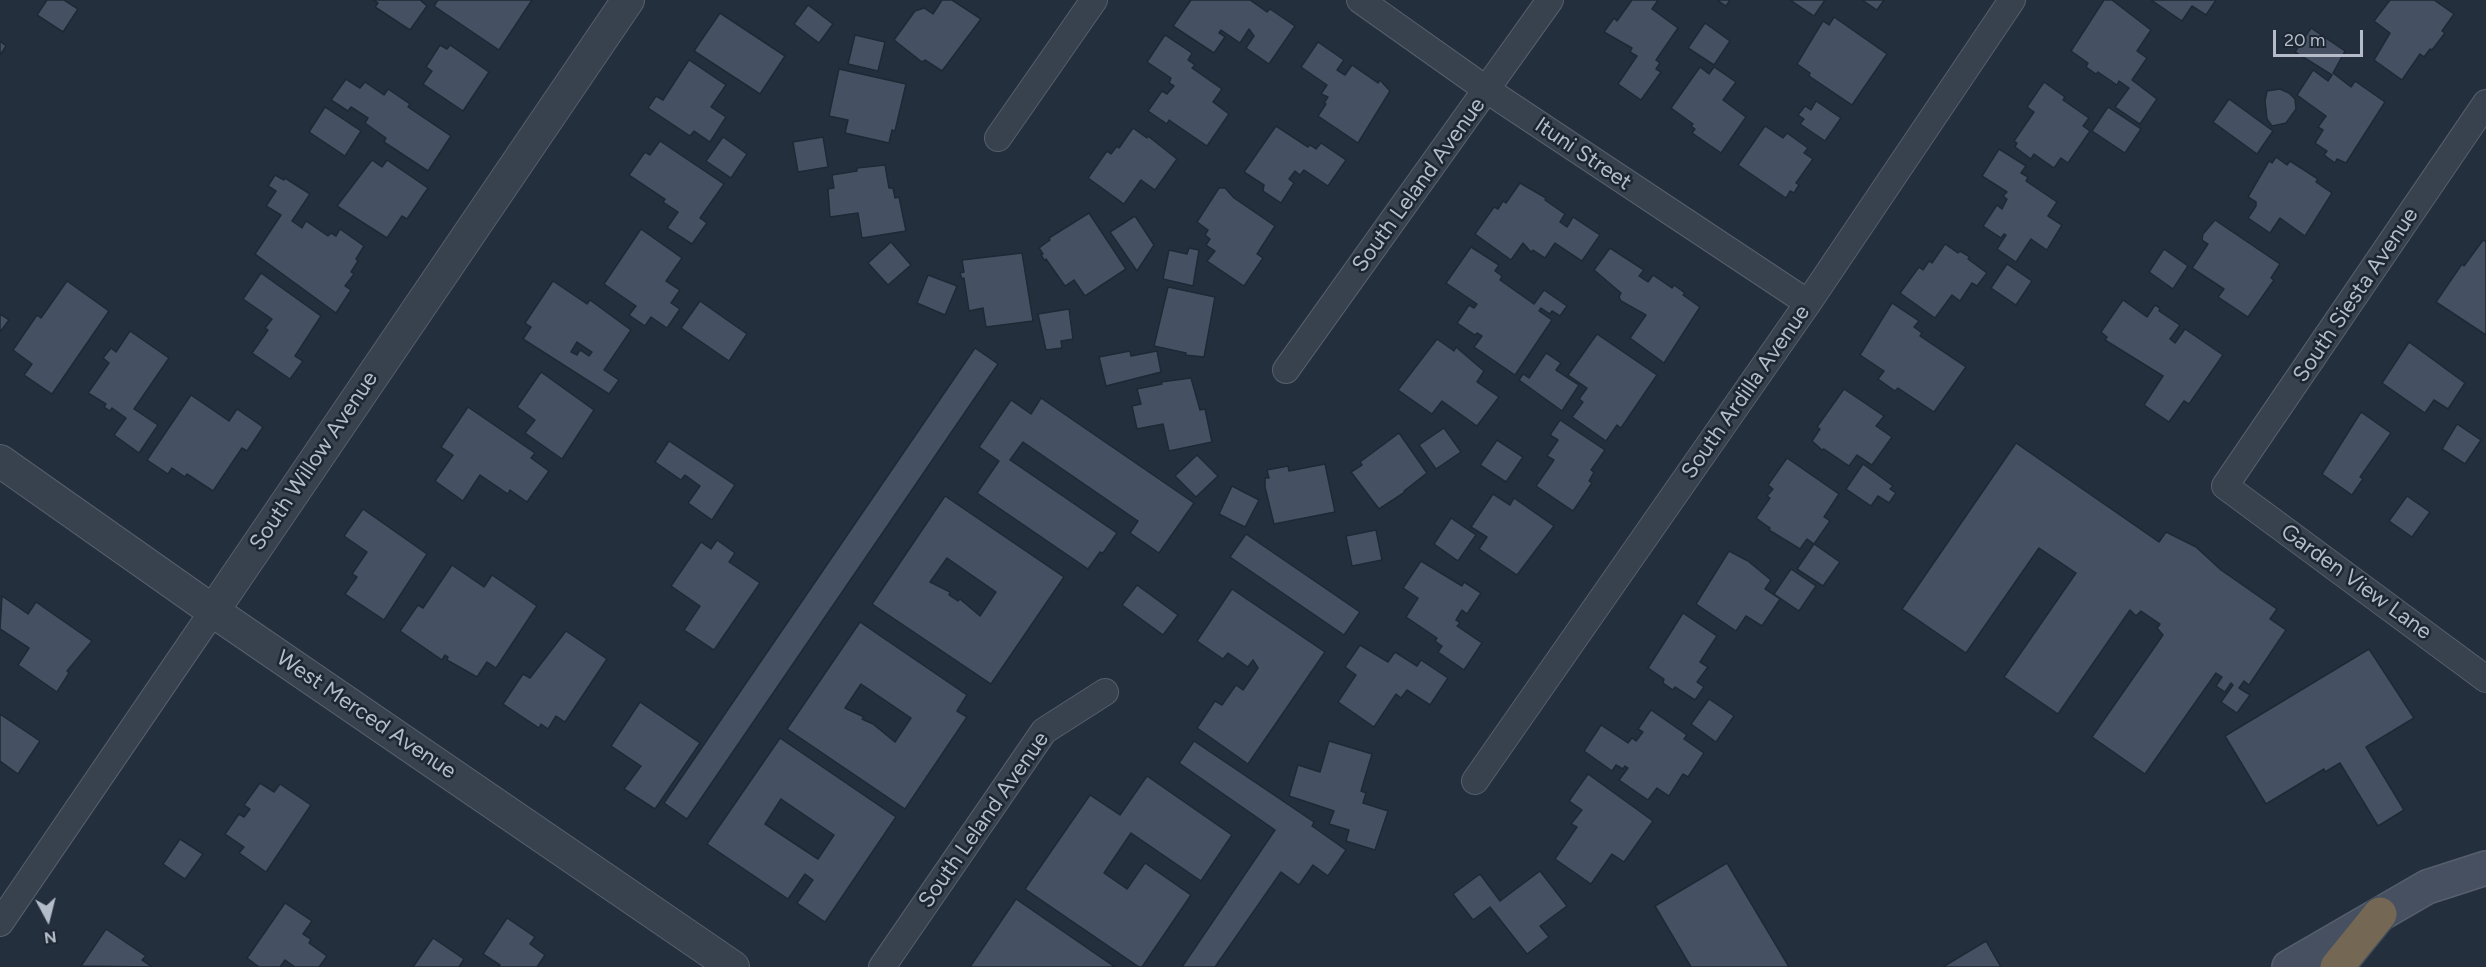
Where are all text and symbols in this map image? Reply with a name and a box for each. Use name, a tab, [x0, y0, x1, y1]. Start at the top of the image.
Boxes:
scale bar	[2276, 18, 2366, 56]
text: 20 m	[2284, 29, 2325, 51]
street label: South Leland Avenue	[1347, 93, 1491, 277]
street label: Ituni Street	[1530, 112, 1636, 196]
street label: South Siesta Avenue	[2288, 203, 2424, 387]
street label: South Ardilla Avenue	[1676, 300, 1816, 484]
street label: South Willow Avenue	[244, 367, 384, 555]
street label: Garden View Lane	[2276, 519, 2436, 645]
street label: West Merced Avenue	[271, 645, 461, 785]
street label: South Leland Avenue	[913, 727, 1055, 913]
north arrow	[18, 889, 78, 949]
text: N	[43, 927, 58, 948]

